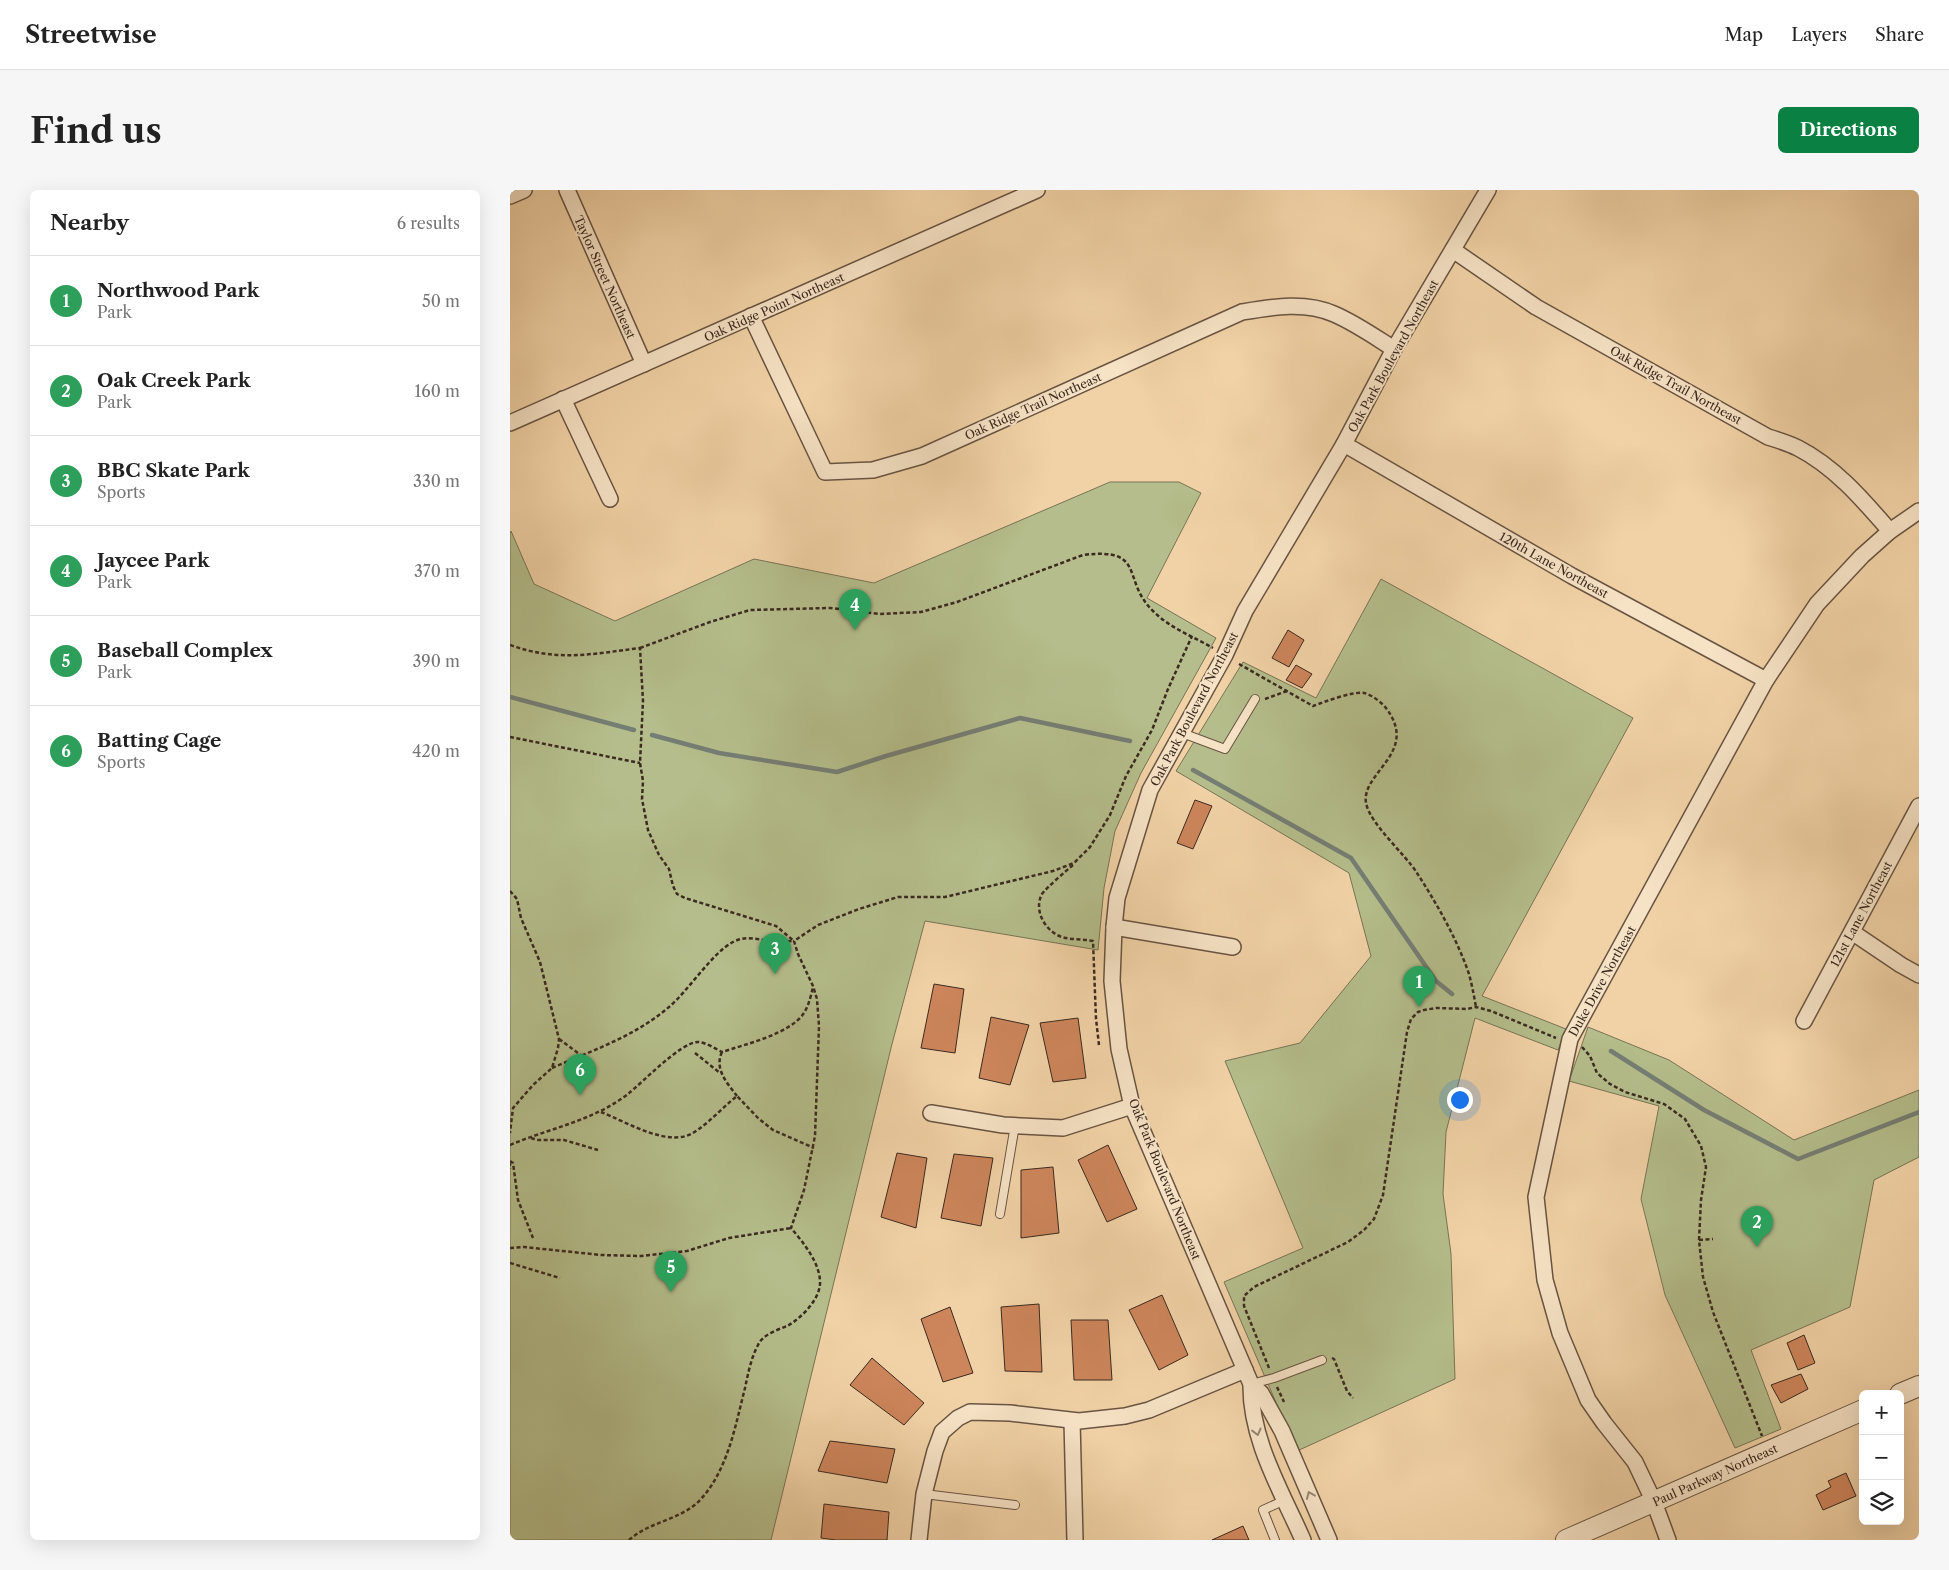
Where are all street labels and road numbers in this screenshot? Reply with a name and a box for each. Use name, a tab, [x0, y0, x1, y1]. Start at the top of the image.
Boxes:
street label: Taylor Street Northeast	[571, 213, 639, 341]
street label: Oak Ridge Point Northeast	[702, 269, 847, 345]
street label: Oak Park Boulevard Northeast	[1345, 276, 1442, 435]
street label: Oak Ridge Trail Northeast	[1608, 343, 1745, 428]
street label: Oak Ridge Trail Northeast	[962, 369, 1104, 443]
street label: 120th Lane Northeast	[1497, 529, 1612, 602]
street label: Oak Park Boulevard Northeast	[1147, 629, 1241, 789]
street label: 121st Lane Northeast	[1827, 858, 1896, 969]
street label: Duke Drive Northeast	[1565, 922, 1639, 1039]
street label: Oak Park Boulevard Northeast	[1126, 1096, 1205, 1262]
street label: Paul Parkway Northeast	[1650, 1440, 1781, 1509]

